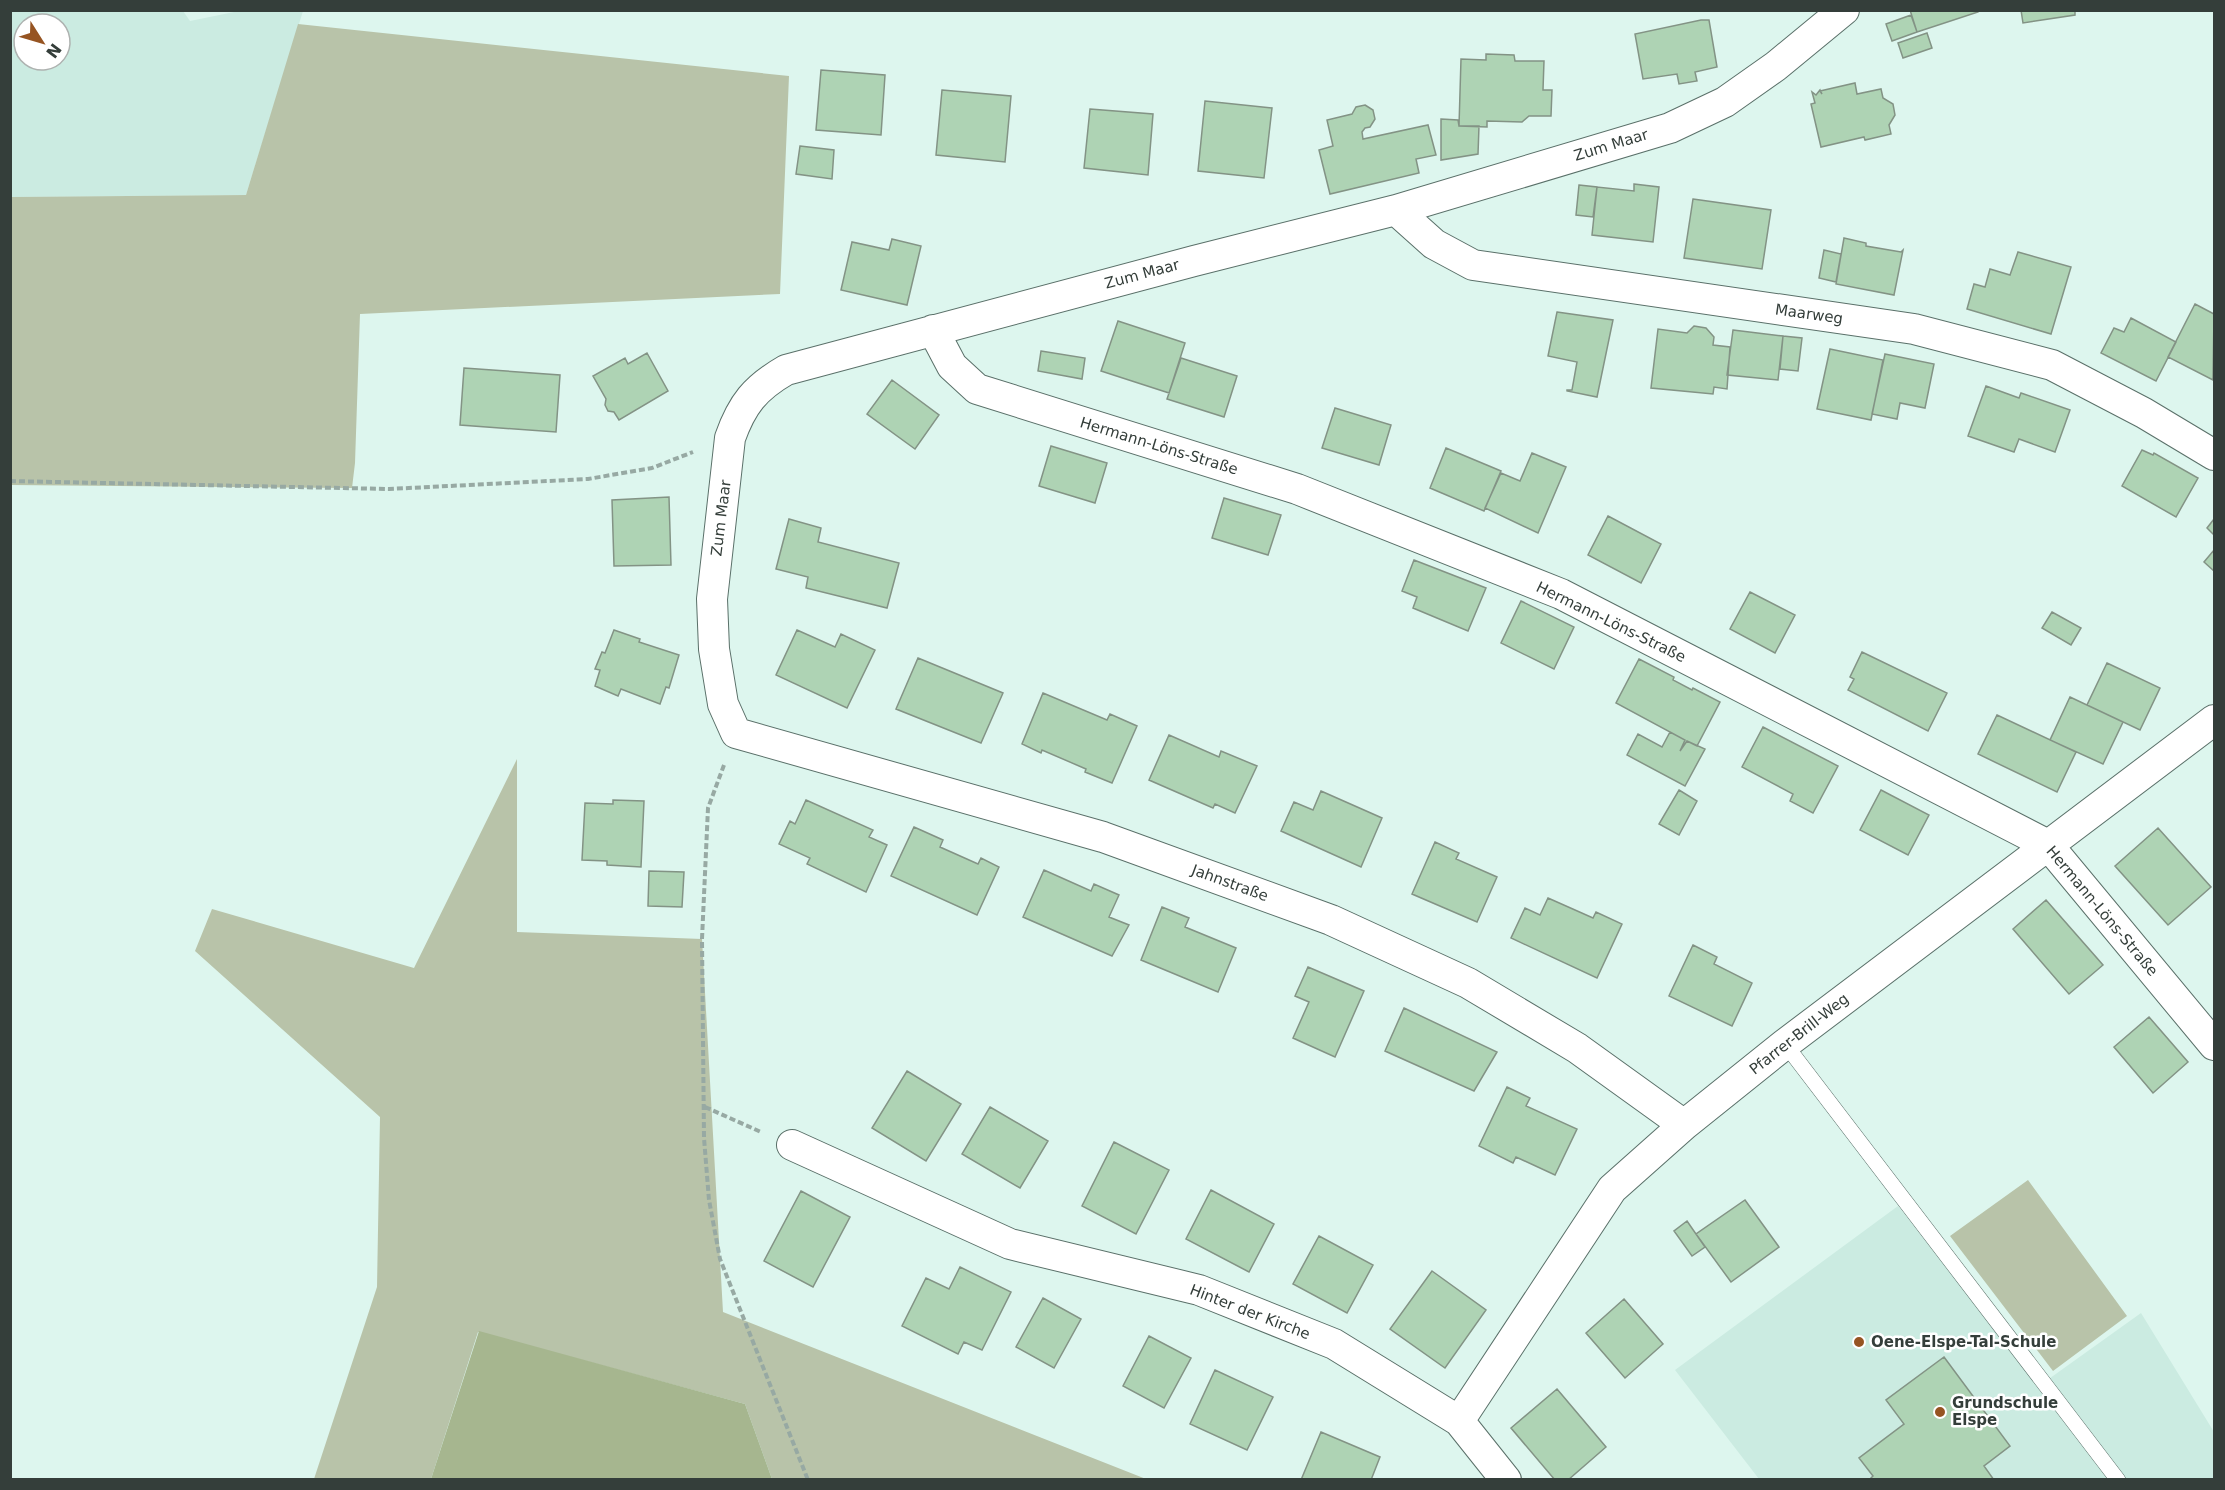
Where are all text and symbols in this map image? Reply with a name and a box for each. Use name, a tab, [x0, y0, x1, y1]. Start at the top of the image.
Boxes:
north arrow	[12, 12, 72, 72]
text: N	[42, 40, 65, 62]
street label: Zum Maar	[1572, 125, 1651, 165]
street label: Zum Maar	[1103, 255, 1182, 293]
street label: Maarweg	[1774, 300, 1844, 328]
street label: Hermann-Löns-Straße	[1078, 413, 1240, 479]
street label: Zum Maar	[707, 478, 735, 557]
street label: Hermann-Löns-Straße	[1533, 578, 1689, 666]
street label: Hermann-Löns-Straße	[2042, 842, 2162, 980]
street label: Jahnstraße	[1188, 860, 1271, 905]
street label: Pfarrer-Brill-Weg	[1746, 990, 1852, 1078]
street label: Hinter der Kirche	[1187, 1281, 1313, 1343]
place label: Oene-Elspe-Tal-Schule	[1871, 1333, 2056, 1351]
marker: Oene-Elspe-Tal-Schule	[1852, 1335, 1866, 1349]
place label: Grundschule Elspe	[1952, 1394, 2058, 1429]
marker: Grundschule Elspe	[1933, 1405, 1947, 1419]

